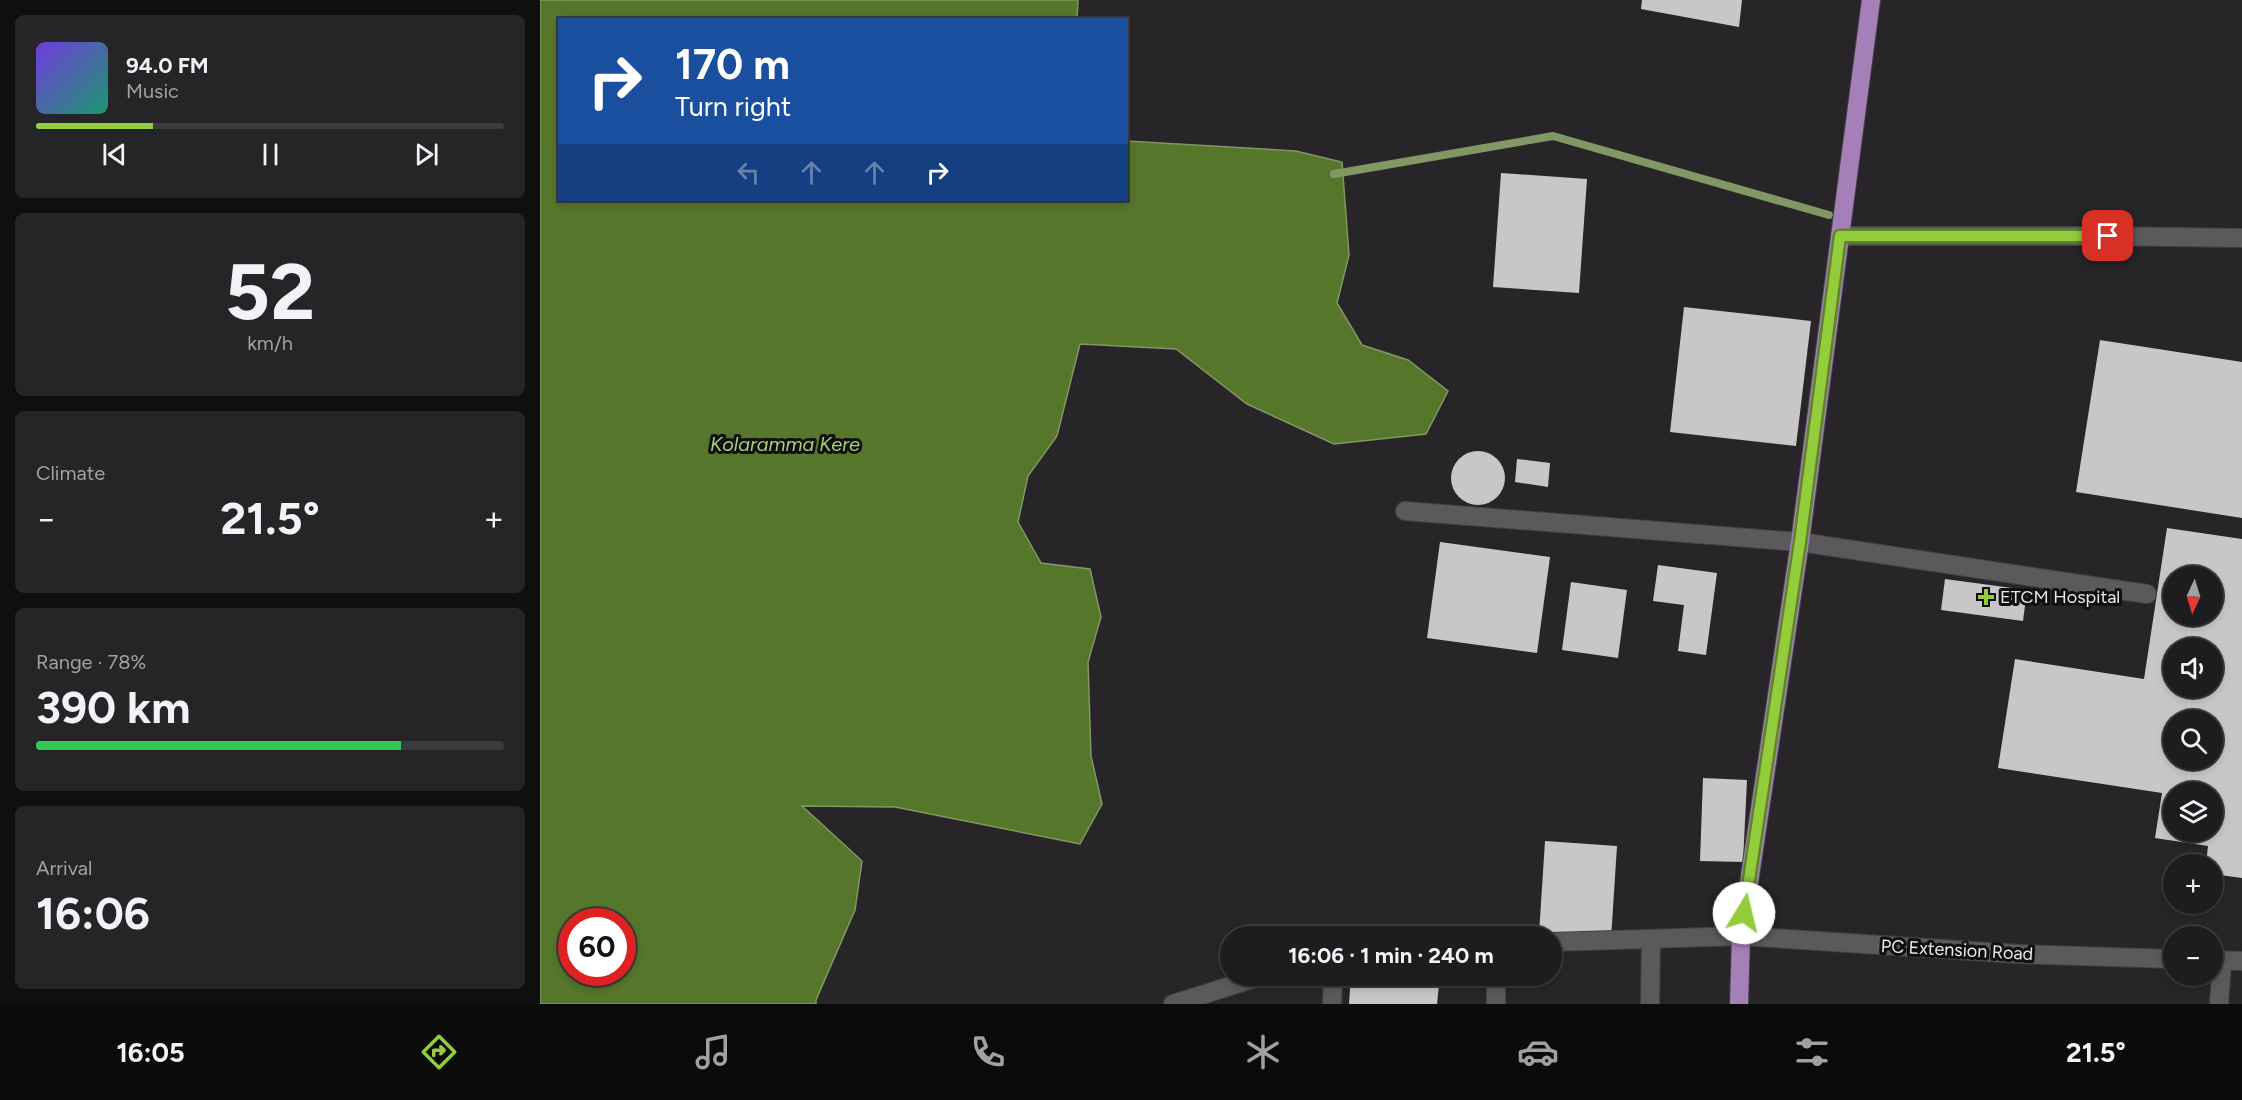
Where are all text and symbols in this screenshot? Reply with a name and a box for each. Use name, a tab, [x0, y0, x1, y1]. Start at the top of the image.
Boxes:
text: 170 m	[675, 39, 790, 90]
icon: right	[576, 42, 654, 120]
text: 94.0 FM	[126, 52, 209, 79]
text: Music	[126, 79, 179, 103]
text: Turn right	[675, 90, 791, 123]
icon: previous	[98, 138, 131, 171]
icon: pause	[254, 138, 287, 171]
icon: next	[410, 138, 443, 171]
icon: left	[732, 156, 765, 189]
icon: ahead	[795, 156, 828, 189]
icon: ahead	[858, 156, 891, 189]
icon: right	[921, 156, 954, 189]
pin	[2082, 210, 2133, 261]
icon: arrive	[2091, 219, 2124, 252]
text: 52	[225, 245, 315, 339]
text: km/h	[247, 331, 293, 355]
water label: Kolaramma Kere	[710, 432, 860, 456]
text: Climate	[36, 461, 105, 485]
text: 21.5°	[220, 491, 320, 545]
text: −	[36, 499, 57, 538]
text: +	[483, 499, 504, 538]
north arrow	[2163, 566, 2223, 626]
map controls	[2163, 566, 2223, 986]
place label: ETCM Hospital	[2000, 586, 2120, 608]
marker: ETCM Hospital	[1977, 588, 1995, 606]
button: sound	[2163, 638, 2223, 698]
text: Range · 78%	[36, 650, 146, 674]
text: 390 km	[36, 680, 190, 734]
button: search	[2163, 710, 2223, 770]
button: layers	[2163, 782, 2223, 842]
button: +	[2163, 854, 2223, 914]
text: Arrival	[36, 856, 92, 880]
position arrow	[1712, 881, 1776, 945]
text: 16:06	[36, 886, 150, 940]
speed limit sign: 60	[558, 908, 636, 986]
button: −	[2163, 926, 2223, 986]
street label: PC Extension Road	[1880, 935, 2034, 965]
text: 16:06 · 1 min · 240 m	[1288, 942, 1494, 969]
icon: directions	[418, 1031, 460, 1073]
icon: music	[692, 1031, 734, 1073]
icon: phone	[967, 1031, 1009, 1073]
icon: climate	[1242, 1031, 1284, 1073]
icon: car	[1517, 1031, 1559, 1073]
icon: filters	[1791, 1031, 1833, 1073]
text: 16:05	[116, 1036, 185, 1069]
text: 21.5°	[2066, 1036, 2126, 1069]

